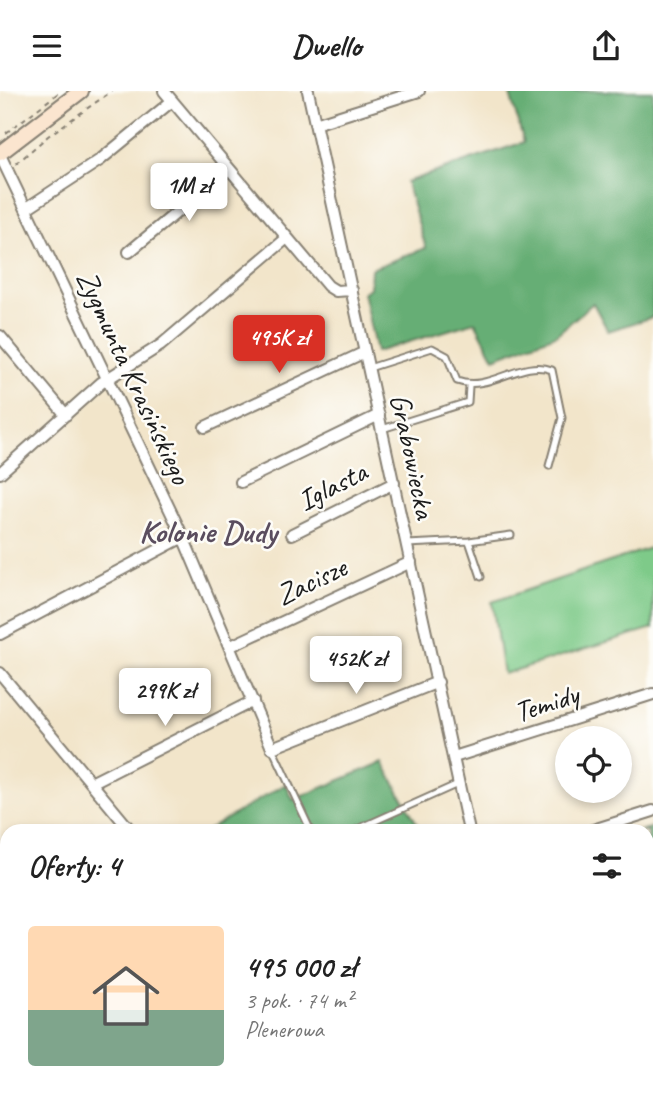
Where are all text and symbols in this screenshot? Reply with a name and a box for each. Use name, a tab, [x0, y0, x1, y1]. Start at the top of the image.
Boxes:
text: Dwello	[292, 25, 361, 66]
icon: menu	[28, 27, 66, 65]
icon: share	[587, 27, 625, 65]
pin: 1M zł	[140, 163, 238, 223]
text: 1M zł	[166, 171, 212, 200]
street label: Zygmunta Krasińskiego	[68, 264, 201, 491]
pin: 495K zł	[214, 315, 344, 375]
text: 495K zł	[249, 323, 309, 352]
street label: Grabowiecka	[381, 390, 445, 524]
street label: Iglasta	[291, 452, 375, 519]
district label: Kolonie Dudy	[139, 511, 280, 552]
street label: Zacisze	[269, 547, 355, 614]
pin: 452K zł	[291, 637, 421, 696]
text: 452K zł	[326, 644, 386, 673]
pin: 299K zł	[100, 669, 230, 728]
street label: Temidy	[509, 674, 586, 731]
text: 299K zł	[135, 676, 195, 705]
map controls	[555, 726, 632, 803]
button: locate	[555, 726, 632, 803]
text: Oferty: 4	[28, 847, 120, 885]
icon: filters	[588, 847, 626, 885]
text: 495 000 zł	[245, 948, 356, 986]
icon: home	[84, 954, 168, 1038]
text: 3 pok. · 74 m²	[245, 986, 353, 1015]
text: Plenerowa	[245, 1015, 323, 1044]

